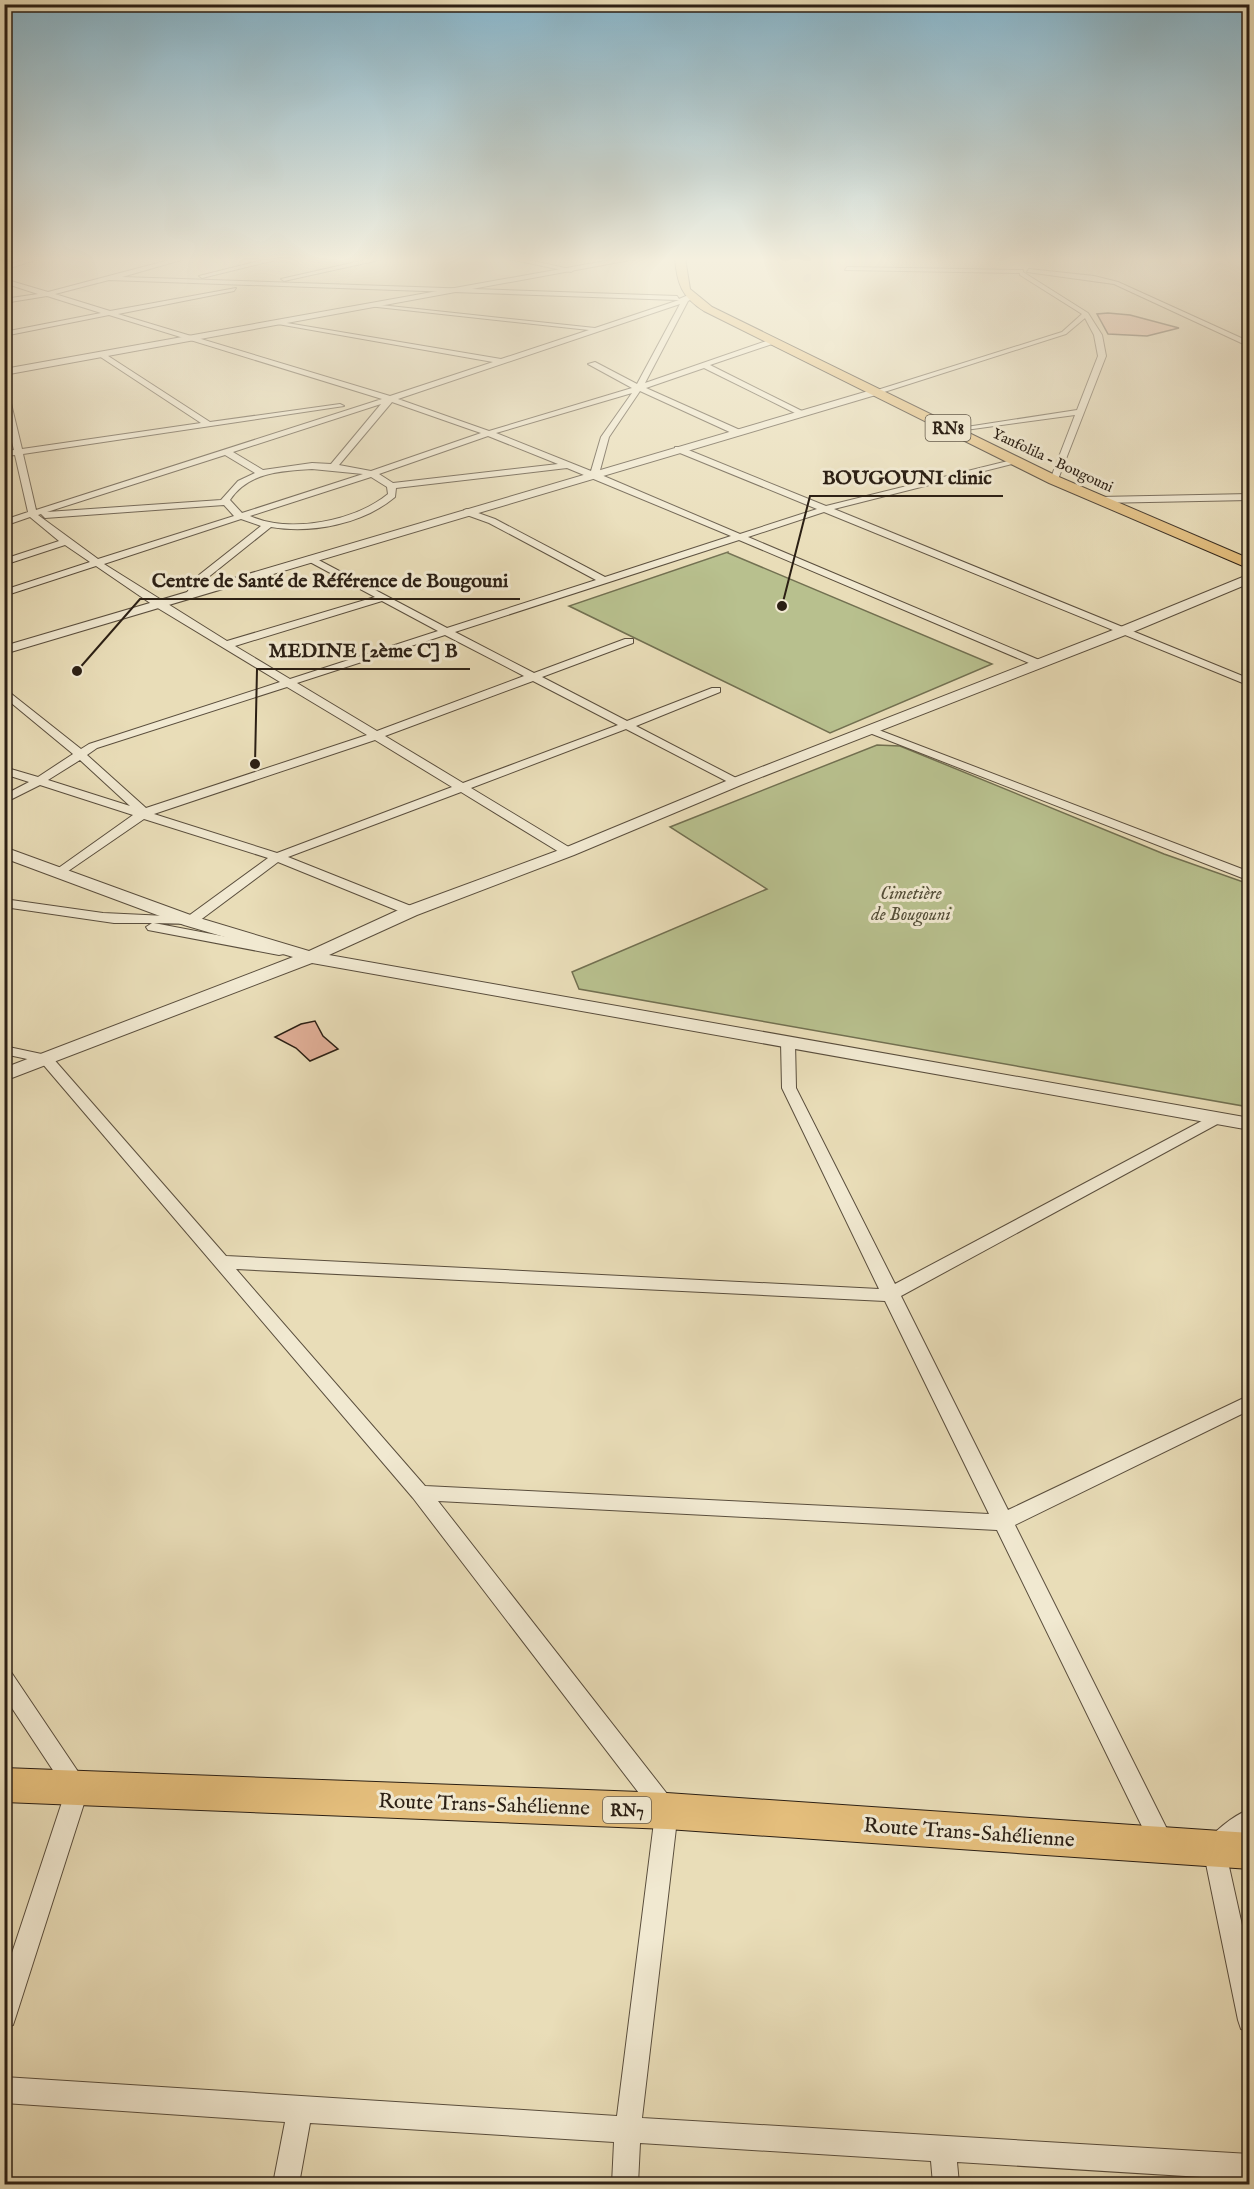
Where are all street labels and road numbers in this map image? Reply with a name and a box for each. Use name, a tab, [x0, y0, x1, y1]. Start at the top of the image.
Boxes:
road number: RN8	[926, 415, 970, 441]
street label: Yanfolila - Bougouni	[989, 424, 1116, 497]
street label: Route Trans-Sahélienne	[378, 1788, 591, 1823]
road number: RN7	[603, 1797, 651, 1823]
street label: Route Trans-Sahélienne	[862, 1813, 1076, 1854]

